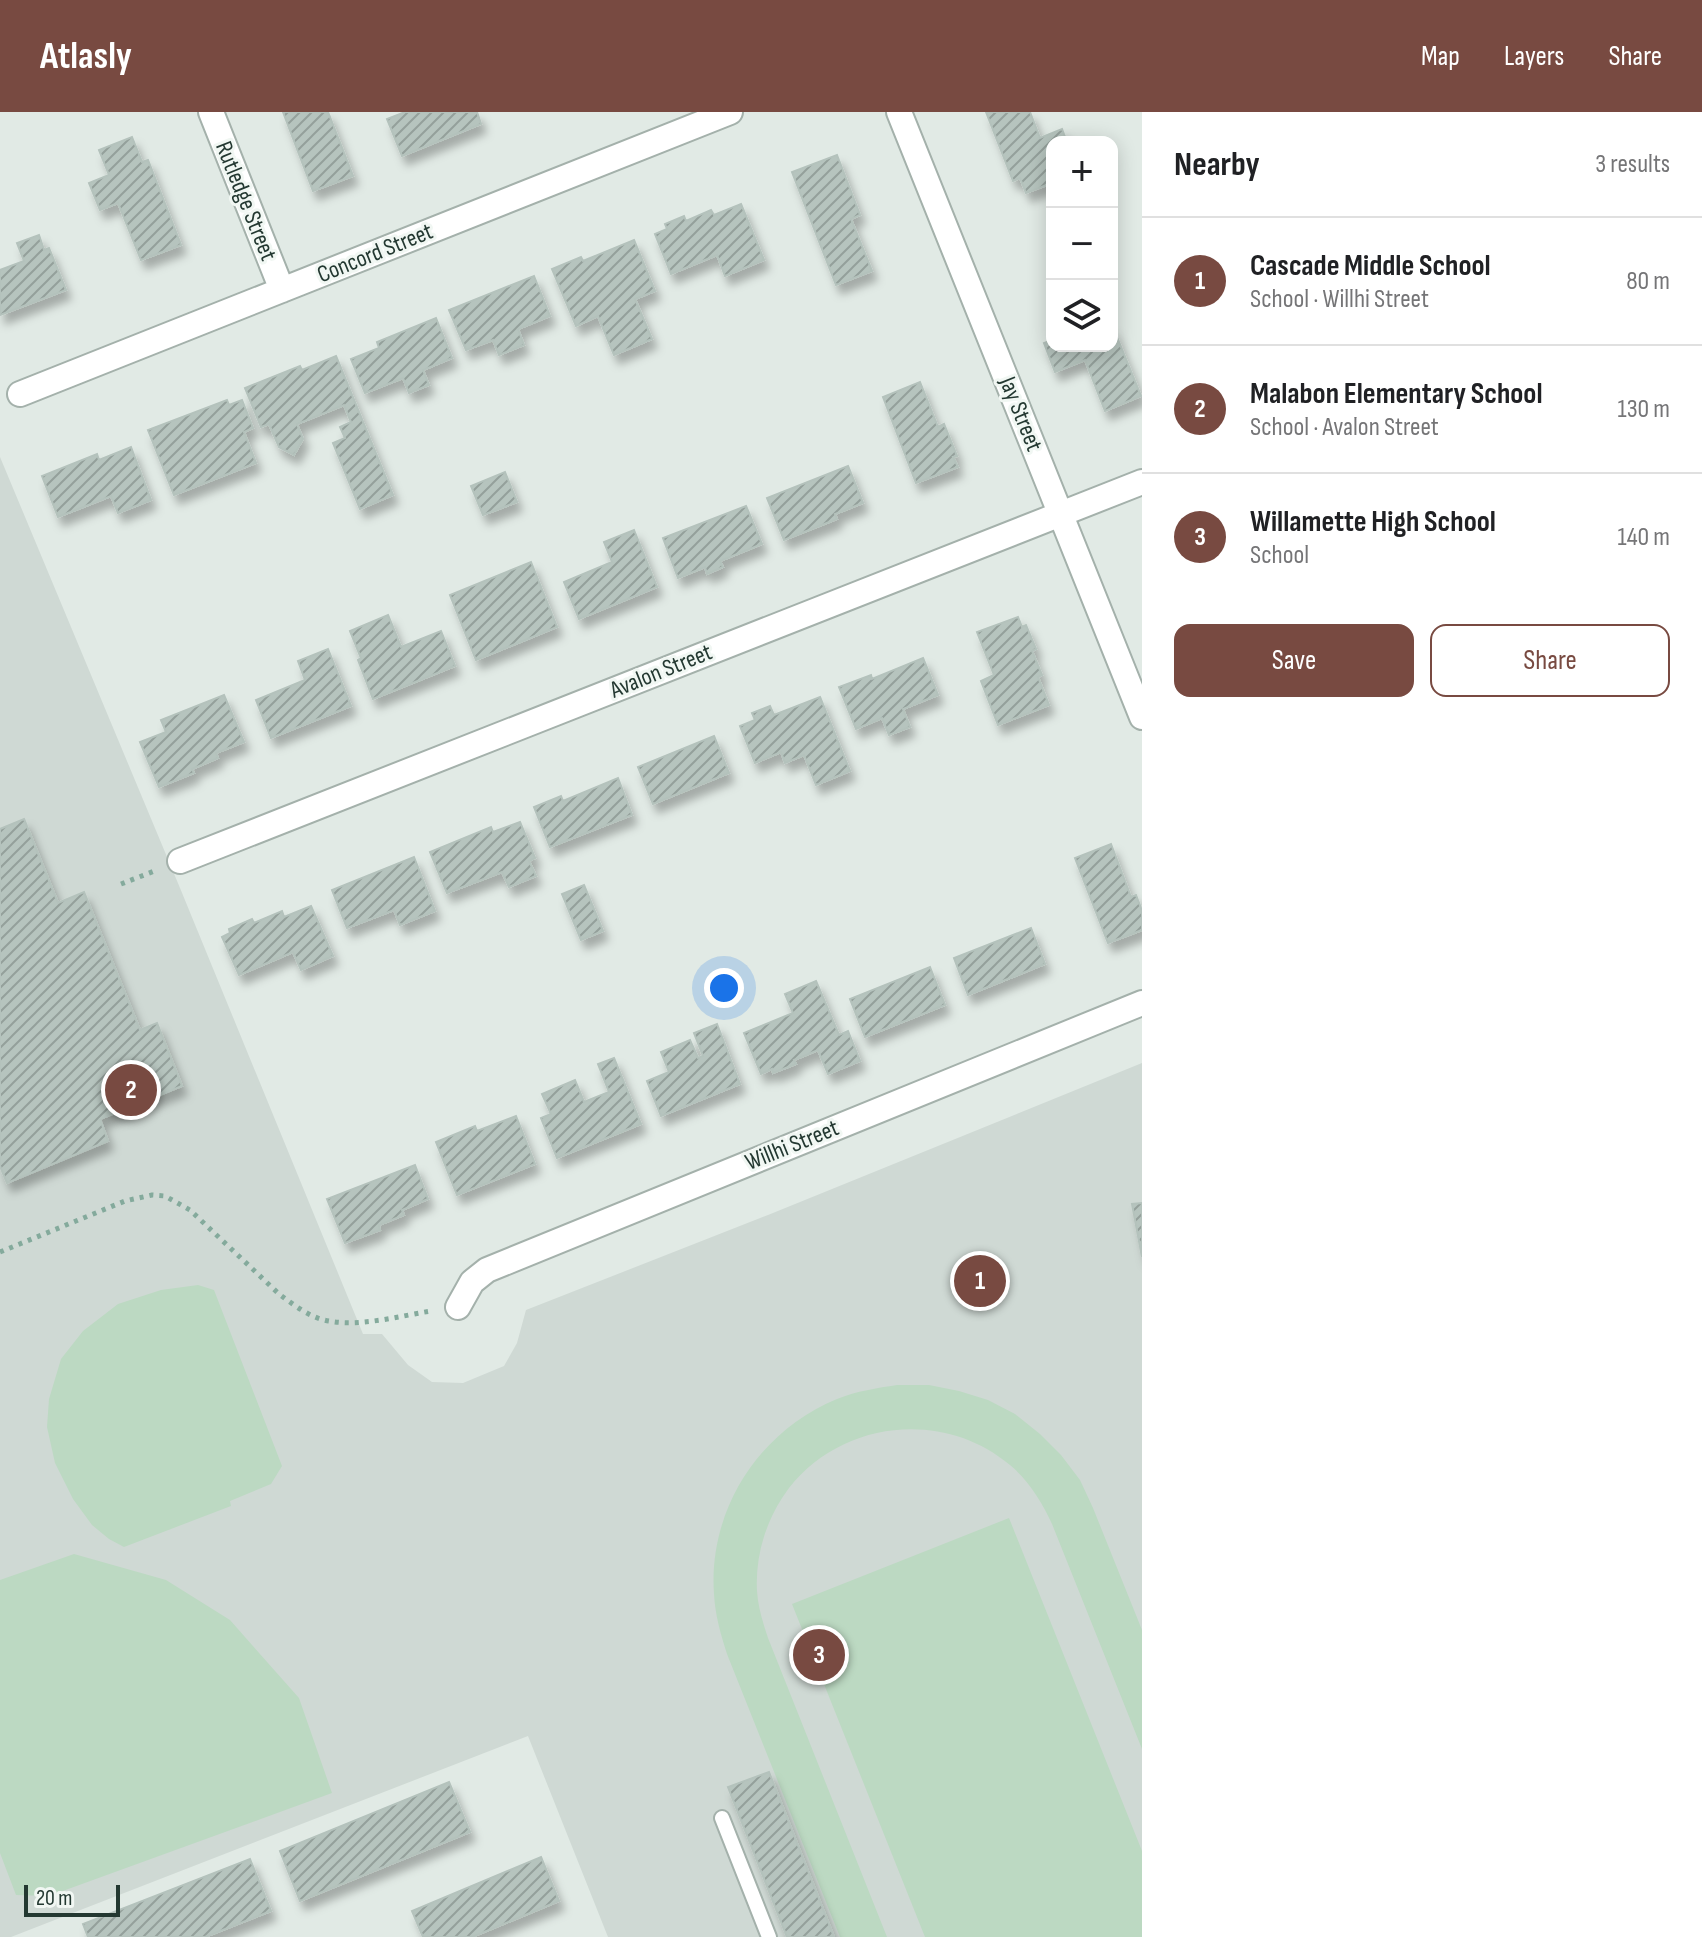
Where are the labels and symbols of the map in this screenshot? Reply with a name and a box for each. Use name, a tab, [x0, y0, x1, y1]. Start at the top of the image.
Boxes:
street label: Rutledge Street	[209, 137, 283, 265]
street label: Concord Street	[313, 217, 437, 289]
street label: Jay Street	[993, 372, 1049, 455]
street label: Avalon Street	[605, 637, 716, 705]
your location	[704, 968, 744, 1008]
pin: 2	[105, 1060, 157, 1120]
street label: Willhi Street	[741, 1113, 843, 1177]
pin: 1	[954, 1251, 1006, 1311]
pin: 3	[793, 1625, 845, 1685]
scale bar	[24, 1881, 120, 1917]

